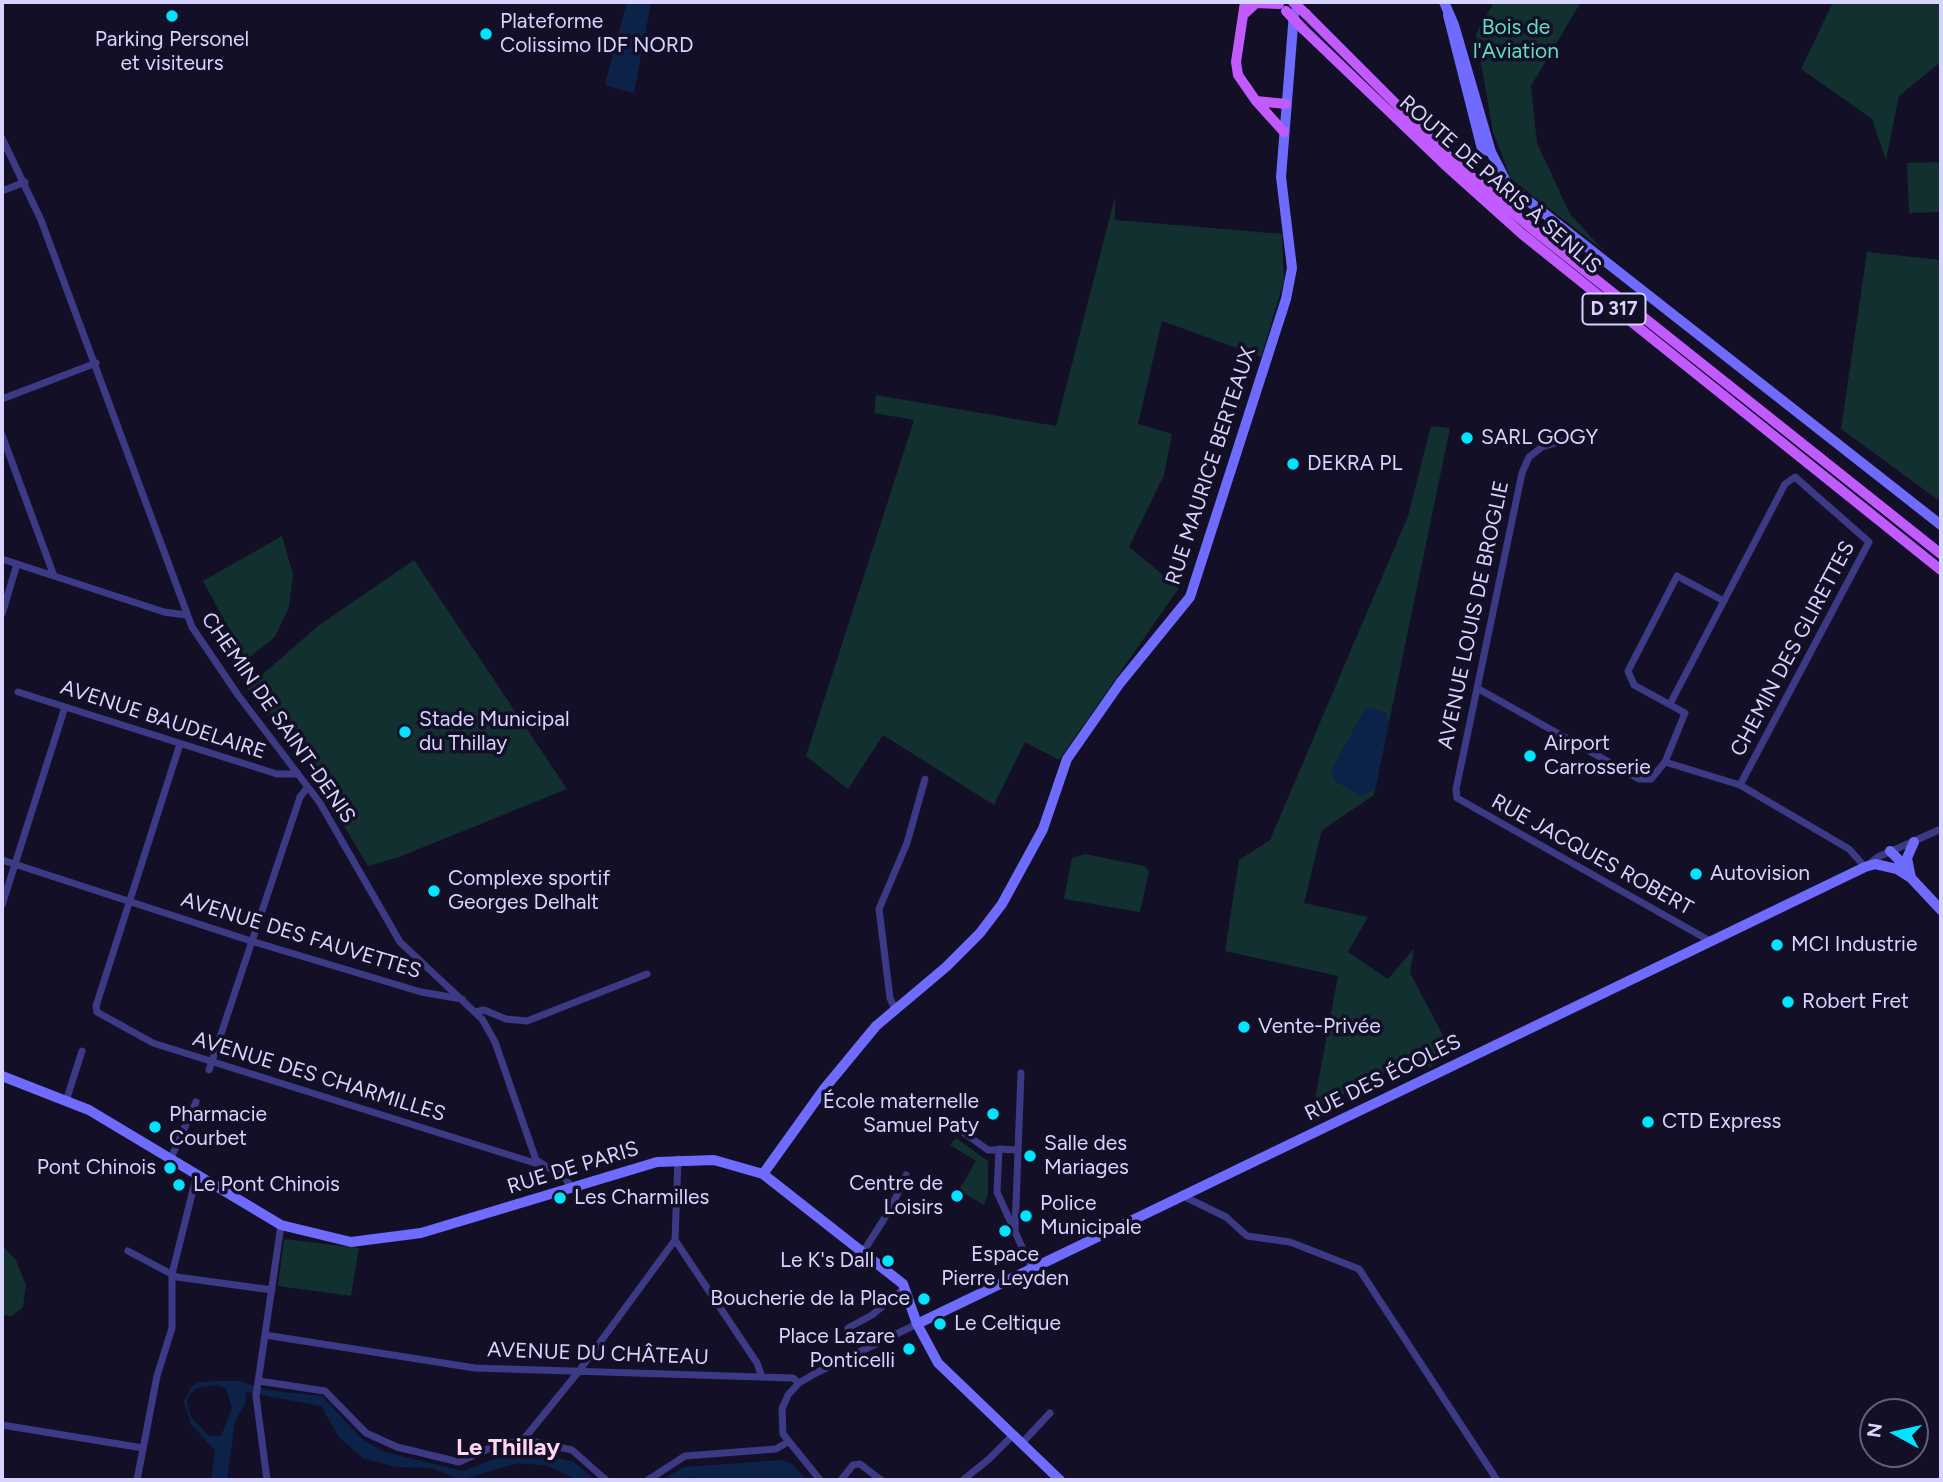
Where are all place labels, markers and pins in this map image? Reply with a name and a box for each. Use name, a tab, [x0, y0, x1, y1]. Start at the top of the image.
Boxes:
marker: Parking Personel et visiteurs	[164, 8, 180, 24]
place label: Plateforme Colissimo IDF NORD	[500, 9, 693, 59]
marker: Plateforme Colissimo IDF NORD	[478, 26, 494, 42]
place label: Parking Personel et visiteurs	[95, 27, 249, 77]
place label: SARL GOGY	[1481, 425, 1598, 451]
marker: SARL GOGY	[1459, 430, 1475, 446]
place label: DEKRA PL	[1307, 451, 1402, 477]
marker: DEKRA PL	[1285, 456, 1301, 472]
place label: Stade Municipal du Thillay	[419, 707, 569, 757]
marker: Stade Municipal du Thillay	[397, 724, 413, 740]
place label: Airport Carrosserie	[1544, 731, 1651, 781]
marker: Airport Carrosserie	[1522, 748, 1538, 764]
place label: Autovision	[1710, 861, 1810, 887]
place label: Complexe sportif Georges Delhalt	[448, 866, 610, 916]
marker: Autovision	[1688, 866, 1704, 882]
marker: Complexe sportif Georges Delhalt	[426, 883, 442, 899]
place label: MCI Industrie	[1791, 932, 1917, 958]
marker: MCI Industrie	[1769, 937, 1785, 953]
place label: Robert Fret	[1802, 989, 1909, 1015]
marker: Robert Fret	[1780, 994, 1796, 1010]
place label: Vente-Privée	[1258, 1014, 1381, 1040]
marker: Vente-Privée	[1236, 1019, 1252, 1035]
place label: École maternelle Samuel Paty	[823, 1089, 979, 1139]
place label: Pharmacie Courbet	[169, 1102, 267, 1152]
marker: École maternelle Samuel Paty	[985, 1106, 1001, 1122]
place label: CTD Express	[1662, 1109, 1781, 1135]
marker: CTD Express	[1640, 1114, 1656, 1130]
marker: Pharmacie Courbet	[147, 1119, 163, 1135]
place label: Salle des Mariages	[1044, 1131, 1129, 1181]
marker: Salle des Mariages	[1022, 1148, 1038, 1164]
place label: Pont Chinois	[37, 1155, 156, 1181]
marker: Pont Chinois	[162, 1160, 178, 1176]
place label: Centre de Loisirs	[849, 1171, 943, 1221]
place label: Le Pont Chinois	[193, 1172, 340, 1198]
marker: Le Pont Chinois	[171, 1177, 187, 1193]
place label: Les Charmilles	[574, 1185, 709, 1211]
marker: Centre de Loisirs	[949, 1188, 965, 1204]
marker: Les Charmilles	[552, 1190, 568, 1206]
place label: Police Municipale	[1040, 1191, 1142, 1241]
marker: Police Municipale	[1018, 1208, 1034, 1224]
marker: Espace Pierre Leyden	[997, 1223, 1013, 1239]
place label: Espace Pierre Leyden	[941, 1242, 1069, 1292]
place label: Le K's Dall	[780, 1248, 874, 1274]
marker: Le K's Dall	[880, 1253, 896, 1269]
place label: Boucherie de la Place	[710, 1286, 910, 1312]
marker: Boucherie de la Place	[916, 1291, 932, 1307]
place label: Le Celtique	[954, 1311, 1061, 1337]
marker: Le Celtique	[932, 1316, 948, 1332]
place label: Place Lazare Ponticelli	[778, 1324, 895, 1374]
marker: Place Lazare Ponticelli	[901, 1341, 917, 1357]

